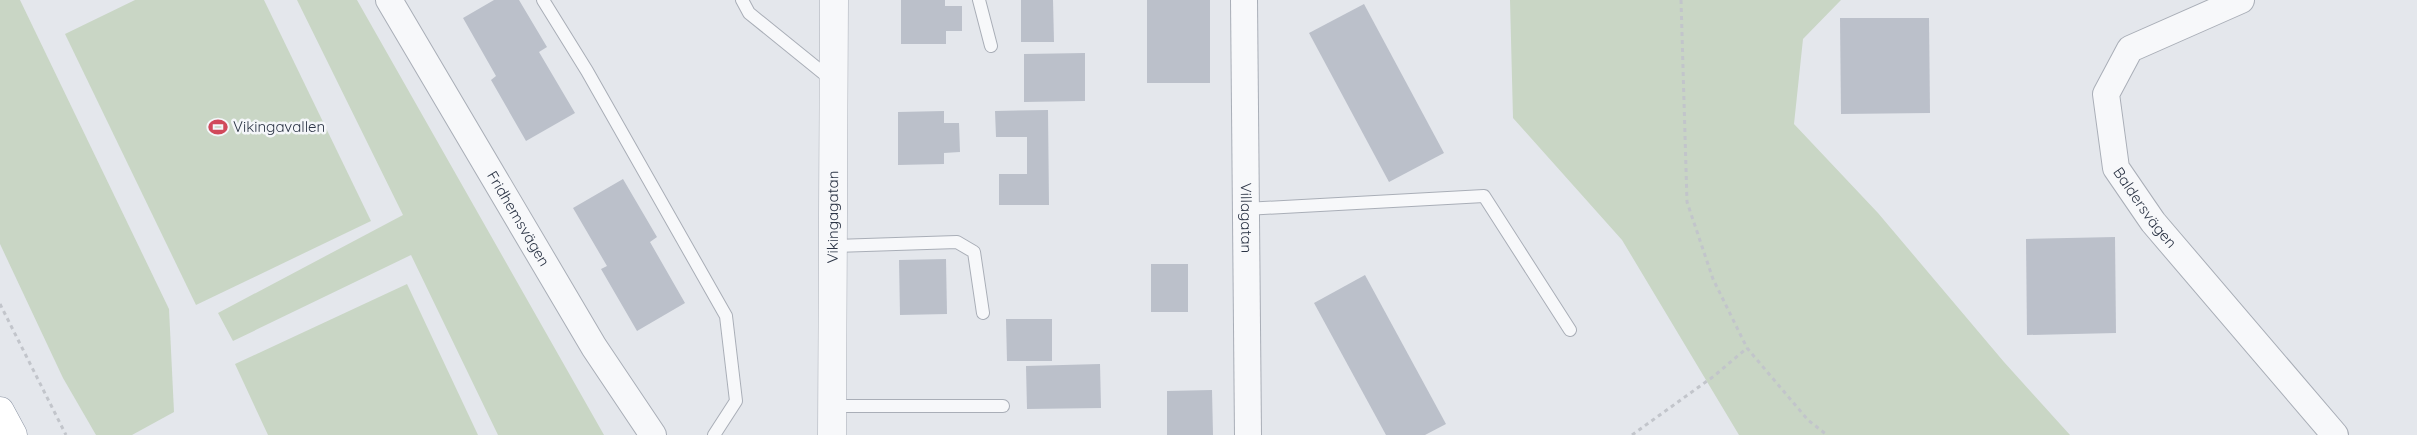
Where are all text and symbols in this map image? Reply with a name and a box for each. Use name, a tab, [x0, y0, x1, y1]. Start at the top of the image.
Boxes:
sports icon: Vikingavallen	[207, 116, 229, 138]
place label: Vikingavallen	[233, 117, 325, 136]
street label: Baldersvägen	[2109, 163, 2181, 252]
street label: Fridhemsvägen	[483, 167, 554, 270]
street label: Vikingagatan	[823, 171, 842, 263]
street label: Villagatan	[1237, 183, 1256, 253]

